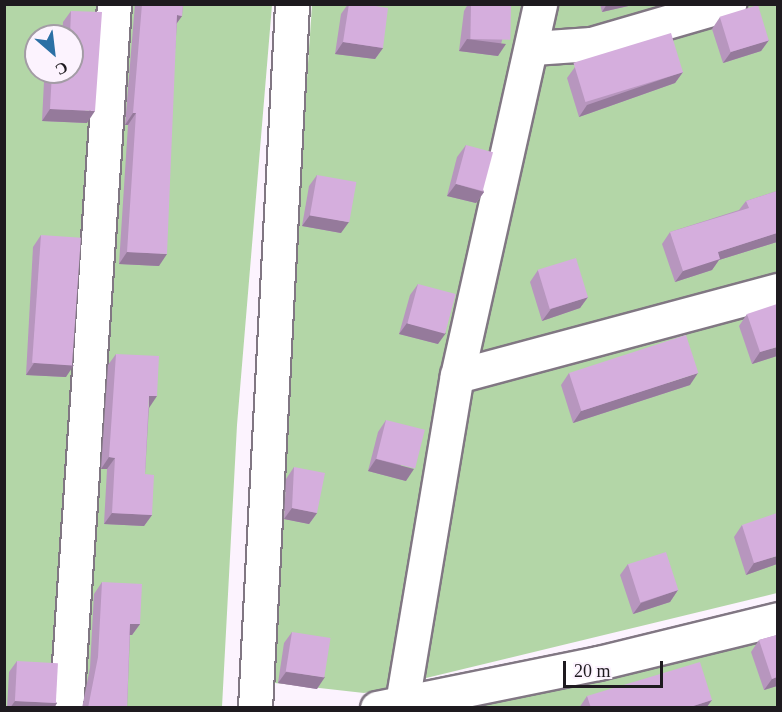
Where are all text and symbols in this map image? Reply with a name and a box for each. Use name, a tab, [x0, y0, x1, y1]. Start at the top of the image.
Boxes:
north arrow	[24, 24, 84, 84]
text: С	[53, 58, 71, 79]
scale bar	[566, 649, 666, 687]
text: 20 m	[574, 661, 611, 681]

